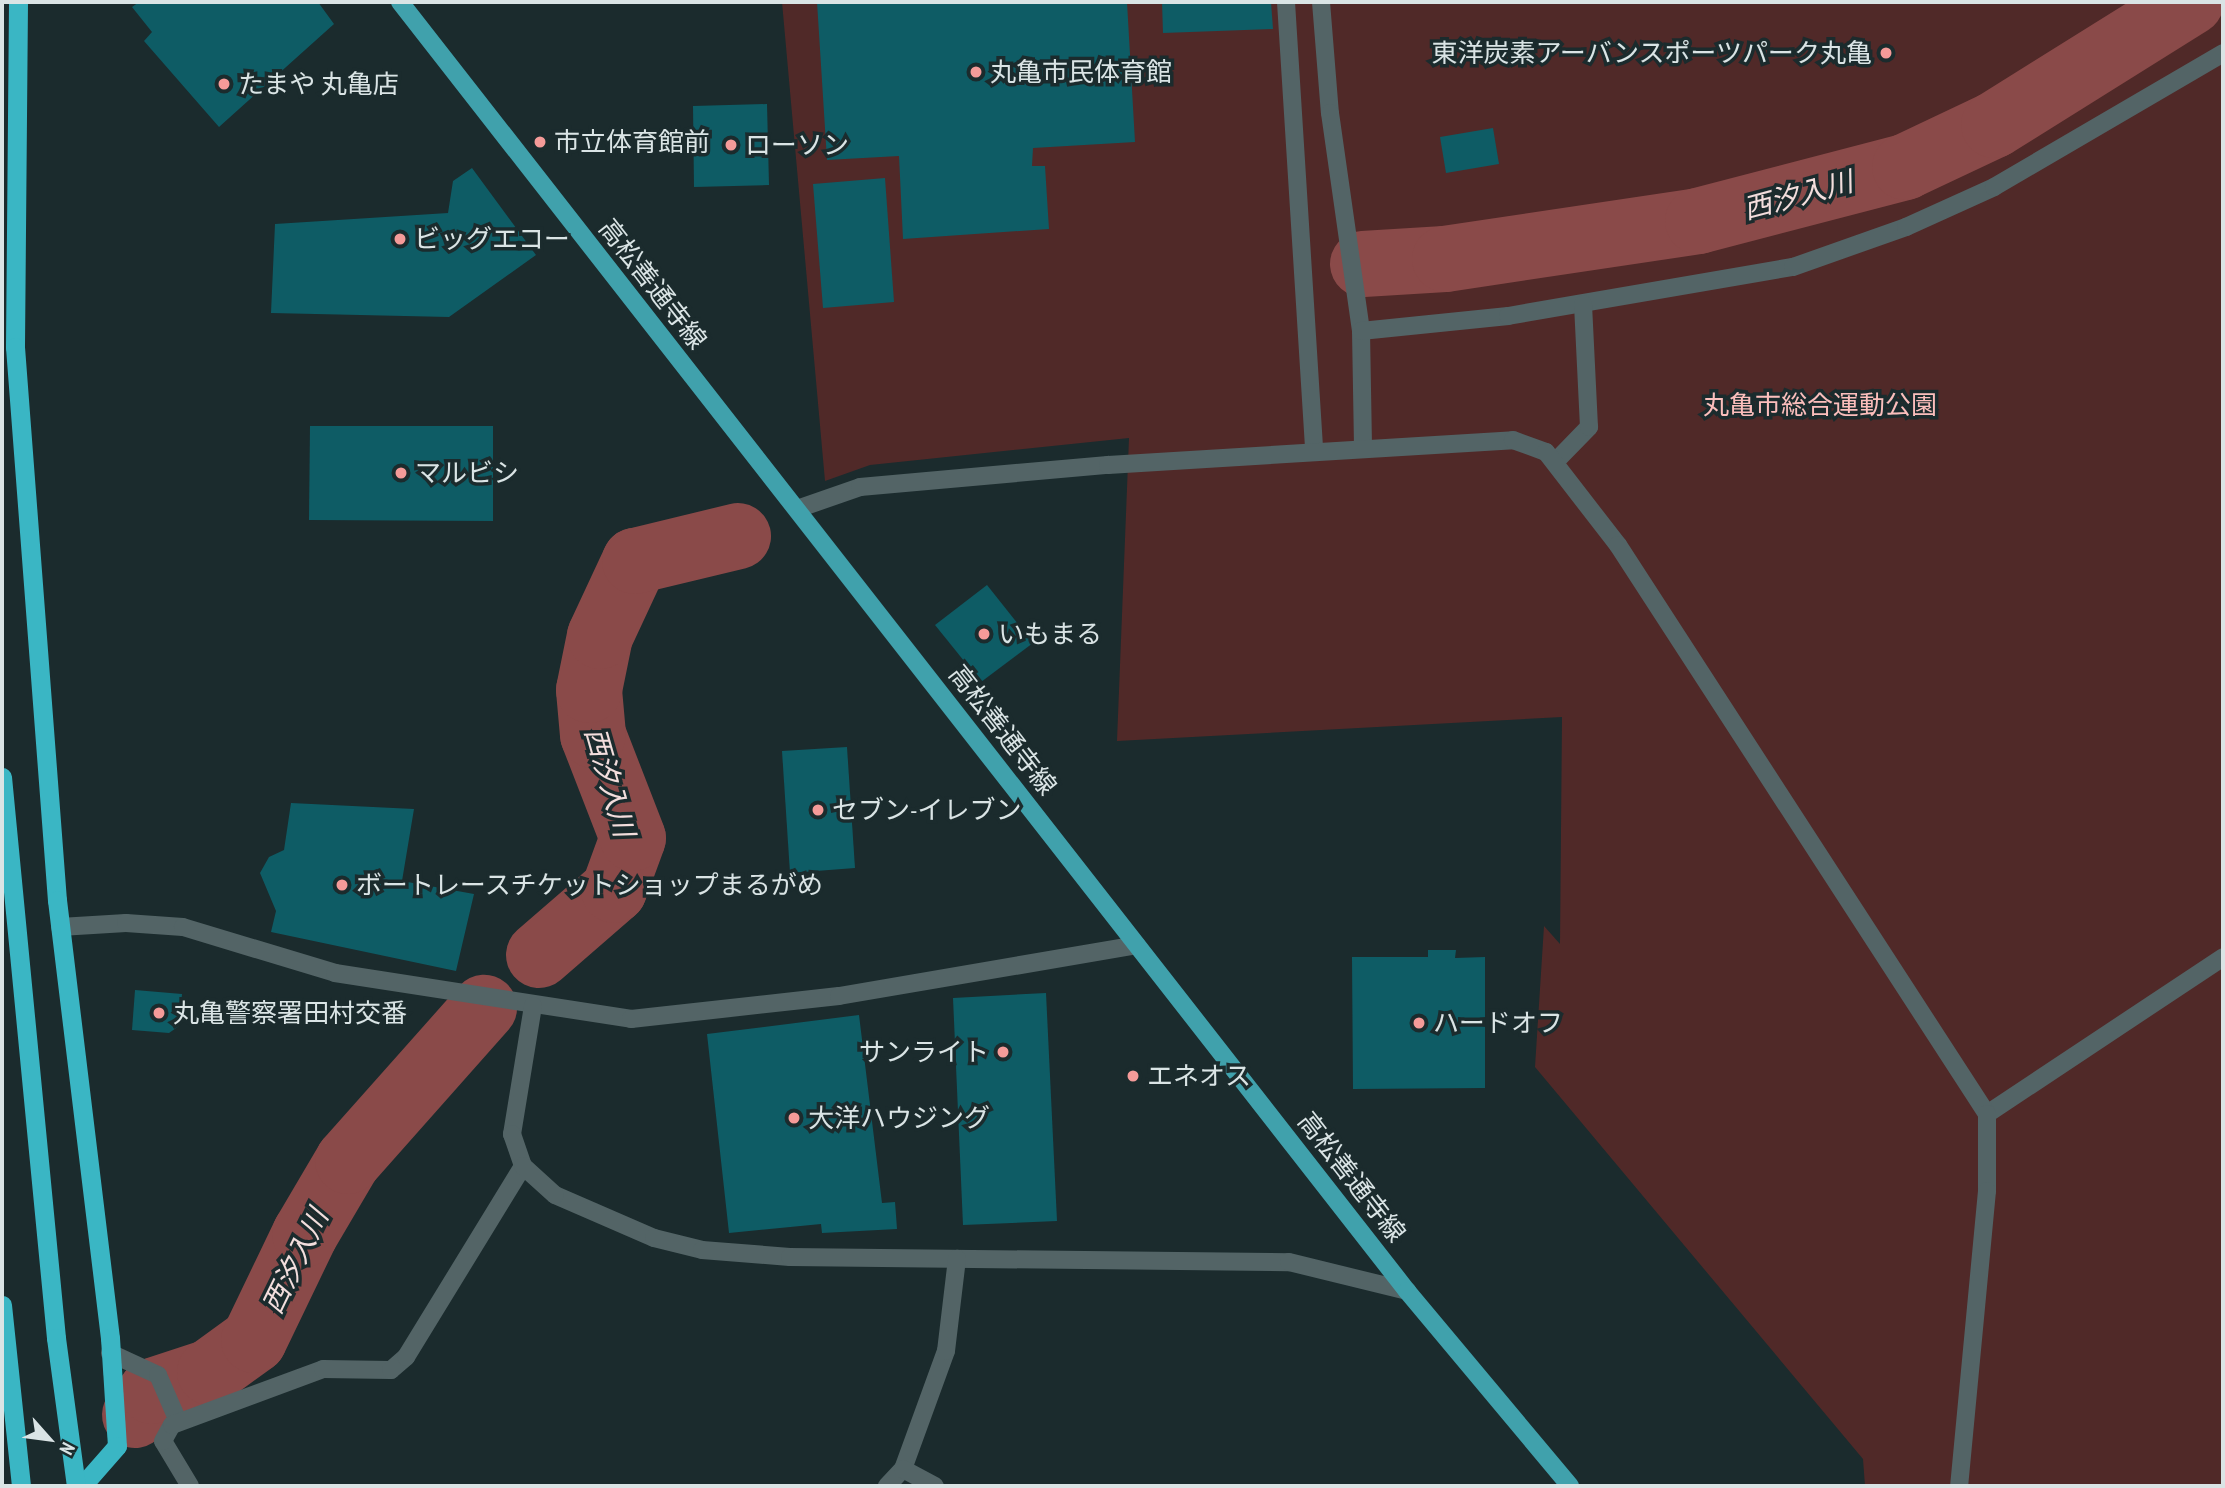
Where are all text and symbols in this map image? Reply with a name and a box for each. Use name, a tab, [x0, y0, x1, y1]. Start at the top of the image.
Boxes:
place label: 東洋炭素アーバンスポーツパーク丸亀	[1432, 37, 1872, 69]
marker: 東洋炭素アーバンスポーツパーク丸亀	[1878, 45, 1894, 61]
place label: 丸亀市民体育館	[990, 56, 1172, 88]
marker: 丸亀市民体育館	[968, 64, 984, 80]
place label: たまや 丸亀店	[238, 68, 400, 100]
marker: たまや 丸亀店	[216, 76, 232, 92]
place label: 市立体育館前	[554, 126, 710, 158]
place label: ローソン	[745, 129, 849, 161]
marker: 市立体育館前	[532, 134, 548, 150]
marker: ローソン	[723, 137, 739, 153]
water label: 西汐入川	[1740, 164, 1856, 226]
street label: 高松善通寺線	[593, 213, 713, 355]
place label: ビッグエコー	[414, 223, 570, 255]
marker: ビッグエコー	[392, 231, 408, 247]
park label: 丸亀市総合運動公園	[1703, 389, 1937, 421]
place label: マルビシ	[415, 457, 519, 489]
marker: マルビシ	[393, 465, 409, 481]
place label: いもまる	[998, 618, 1102, 650]
marker: いもまる	[976, 626, 992, 642]
street label: 高松善通寺線	[943, 659, 1063, 801]
water label: 西汐入川	[578, 724, 642, 840]
place label: セブン-イレブン	[832, 794, 1022, 826]
marker: セブン-イレブン	[810, 802, 826, 818]
place label: ボートレースチケットショップまるがめ	[356, 869, 824, 901]
marker: ボートレースチケットショップまるがめ	[334, 877, 350, 893]
place label: 丸亀警察署田村交番	[173, 997, 407, 1029]
marker: 丸亀警察署田村交番	[151, 1005, 167, 1021]
place label: ハードオフ	[1433, 1007, 1563, 1039]
marker: ハードオフ	[1411, 1015, 1427, 1031]
place label: サンライト	[859, 1036, 989, 1068]
marker: サンライト	[995, 1044, 1011, 1060]
place label: エネオス	[1147, 1060, 1251, 1092]
marker: エネオス	[1125, 1068, 1141, 1084]
place label: 大洋ハウジング	[808, 1102, 990, 1134]
street label: 高松善通寺線	[1292, 1106, 1412, 1248]
marker: 大洋ハウジング	[786, 1110, 802, 1126]
water label: 西汐入川	[255, 1203, 335, 1319]
north arrow	[14, 1404, 84, 1474]
text: N	[55, 1439, 81, 1459]

